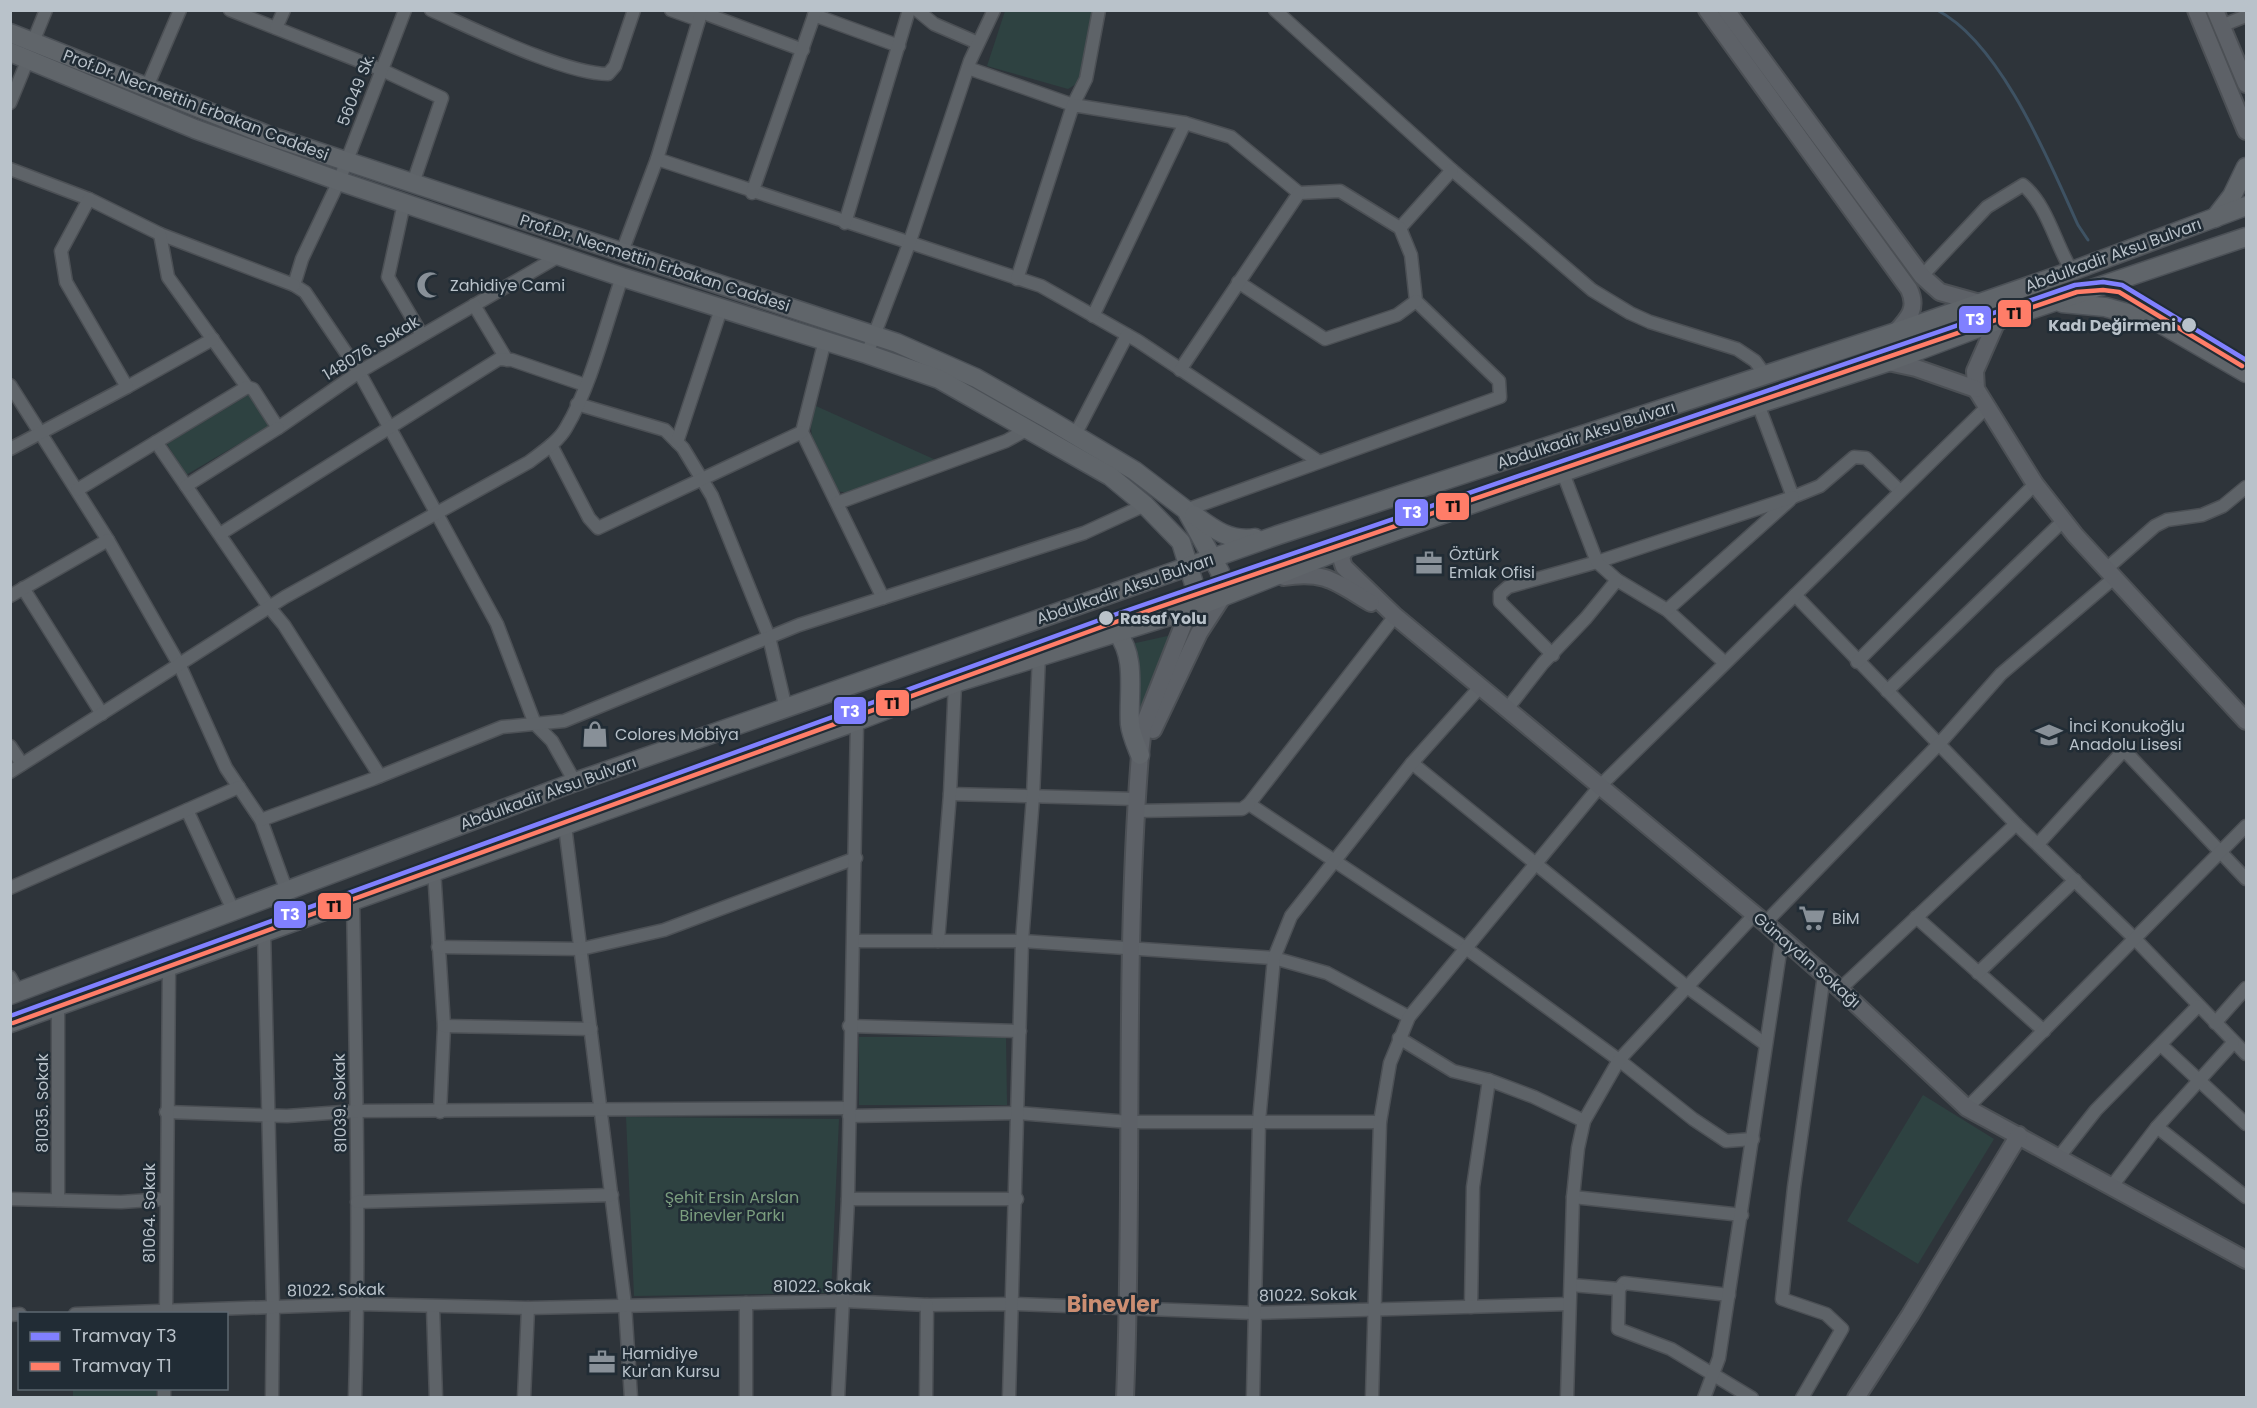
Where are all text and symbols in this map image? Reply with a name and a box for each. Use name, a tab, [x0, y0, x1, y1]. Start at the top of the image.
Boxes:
street label: Prof.Dr. Necmettin Erbakan Caddesi	[60, 44, 332, 166]
street label: 56049 Sk.	[332, 51, 380, 129]
street label: Prof.Dr. Necmettin Erbakan Caddesi	[517, 208, 793, 318]
street label: Abdulkadir Aksu Bulvarı	[2022, 212, 2204, 298]
mosque icon: Zahidiye Cami	[415, 270, 445, 300]
place label: Zahidiye Cami	[450, 274, 565, 297]
line badge: T1	[1997, 299, 2032, 328]
text: T1	[2006, 302, 2022, 325]
line badge: T3	[1958, 305, 1992, 334]
text: T3	[1965, 308, 1985, 331]
street label: 148076. Sokak	[318, 310, 424, 386]
place label: Kadı Değirmeni	[2048, 314, 2176, 337]
marker: Kadı Değirmeni	[2180, 316, 2198, 334]
street label: Abdulkadir Aksu Bulvarı	[1494, 395, 1678, 475]
line badge: T1	[1435, 492, 1470, 521]
text: T1	[1445, 495, 1461, 518]
line badge: T3	[1394, 498, 1429, 527]
text: T3	[1402, 501, 1422, 524]
place label: Öztürk Emlak Ofisi	[1449, 543, 1535, 584]
street label: Abdulkadir Aksu Bulvarı	[1033, 548, 1217, 630]
office icon: Öztürk Emlak Ofisi	[1414, 548, 1444, 578]
place label: Rasaf Yolu	[1120, 607, 1207, 630]
marker: Rasaf Yolu	[1097, 609, 1115, 627]
line badge: T1	[875, 689, 910, 717]
text: T1	[884, 692, 900, 715]
line badge: T3	[833, 696, 867, 725]
text: T3	[840, 700, 860, 723]
place label: İnci Konukoğlu Anadolu Lisesi	[2069, 715, 2185, 756]
shop icon: Colores Mobiya	[580, 719, 610, 749]
school or university icon: İnci Konukoğlu Anadolu Lisesi	[2034, 720, 2064, 750]
place label: Colores Mobiya	[615, 723, 739, 746]
street label: Abdulkadir Aksu Bulvarı	[457, 750, 639, 836]
line badge: T1	[317, 892, 352, 920]
text: T1	[326, 895, 342, 918]
line badge: T3	[273, 900, 307, 929]
text: T3	[280, 903, 300, 926]
supermarket icon: BİM	[1797, 903, 1827, 933]
street label: Günaydın Sokağı	[1748, 907, 1866, 1013]
place label: BİM	[1832, 907, 1860, 930]
street label: 81039. Sokak	[328, 1052, 352, 1153]
street label: 81035. Sokak	[31, 1053, 54, 1153]
street label: 81064. Sokak	[138, 1162, 161, 1263]
park label: Şehit Ersin Arslan Binevler Parkı	[665, 1186, 799, 1227]
street label: 81022. Sokak	[773, 1275, 872, 1298]
street label: 81022. Sokak	[287, 1278, 386, 1302]
street label: 81022. Sokak	[1259, 1283, 1358, 1307]
district label: Binevler	[1067, 1289, 1159, 1320]
legend	[18, 1312, 228, 1390]
text: Tramvay T3	[72, 1323, 177, 1348]
place label: Hamidiye Kur'an Kursu	[622, 1342, 720, 1383]
office icon: Hamidiye Kur'an Kursu	[587, 1347, 617, 1377]
text: Tramvay T1	[72, 1353, 172, 1378]

